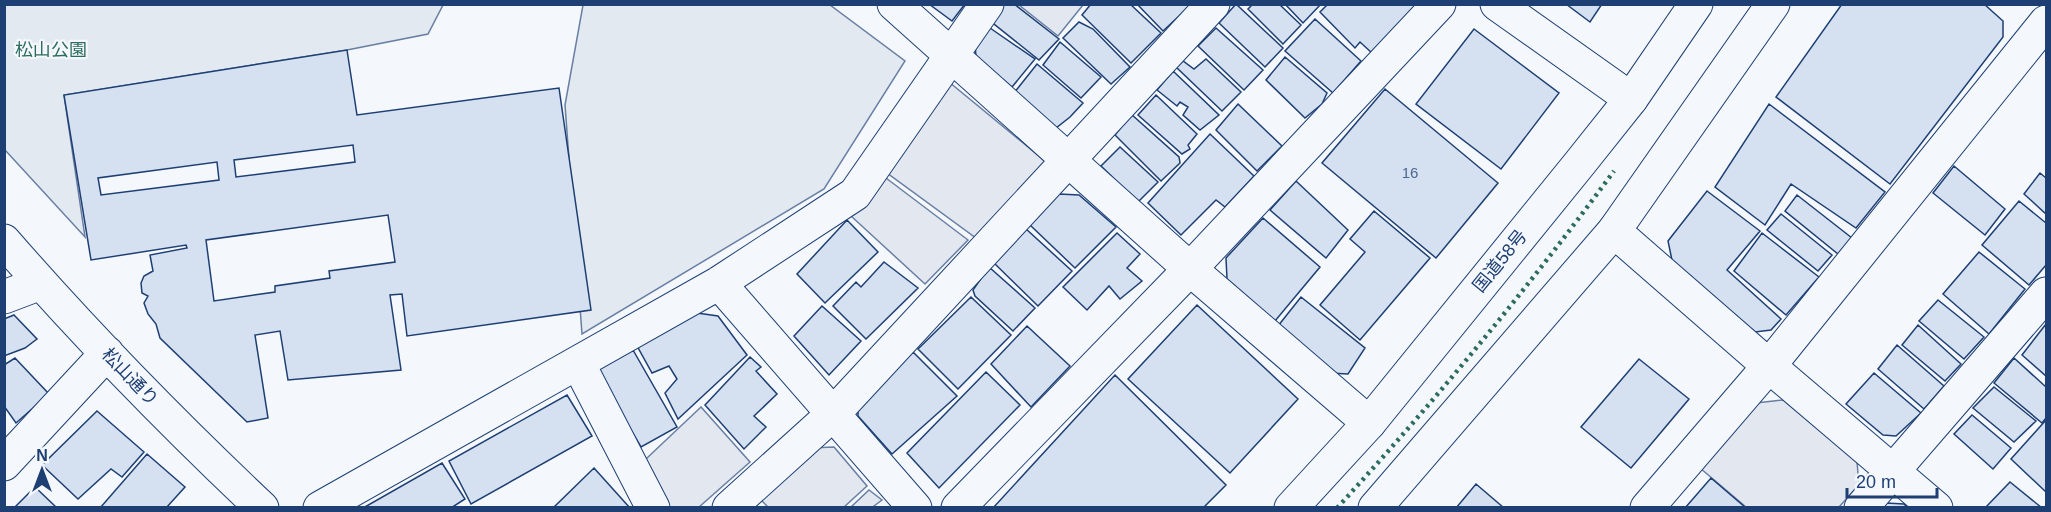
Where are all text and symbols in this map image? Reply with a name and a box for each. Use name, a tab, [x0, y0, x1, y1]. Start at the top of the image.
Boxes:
park label: 松山公園	[15, 40, 87, 60]
house number: 16	[1402, 164, 1418, 181]
street label: 国道58号	[1469, 226, 1531, 296]
street label: 松山通り	[98, 344, 162, 410]
north arrow	[12, 440, 72, 500]
text: N	[36, 447, 48, 464]
scale bar	[1847, 461, 1937, 499]
text: 20 m	[1856, 472, 1896, 492]

